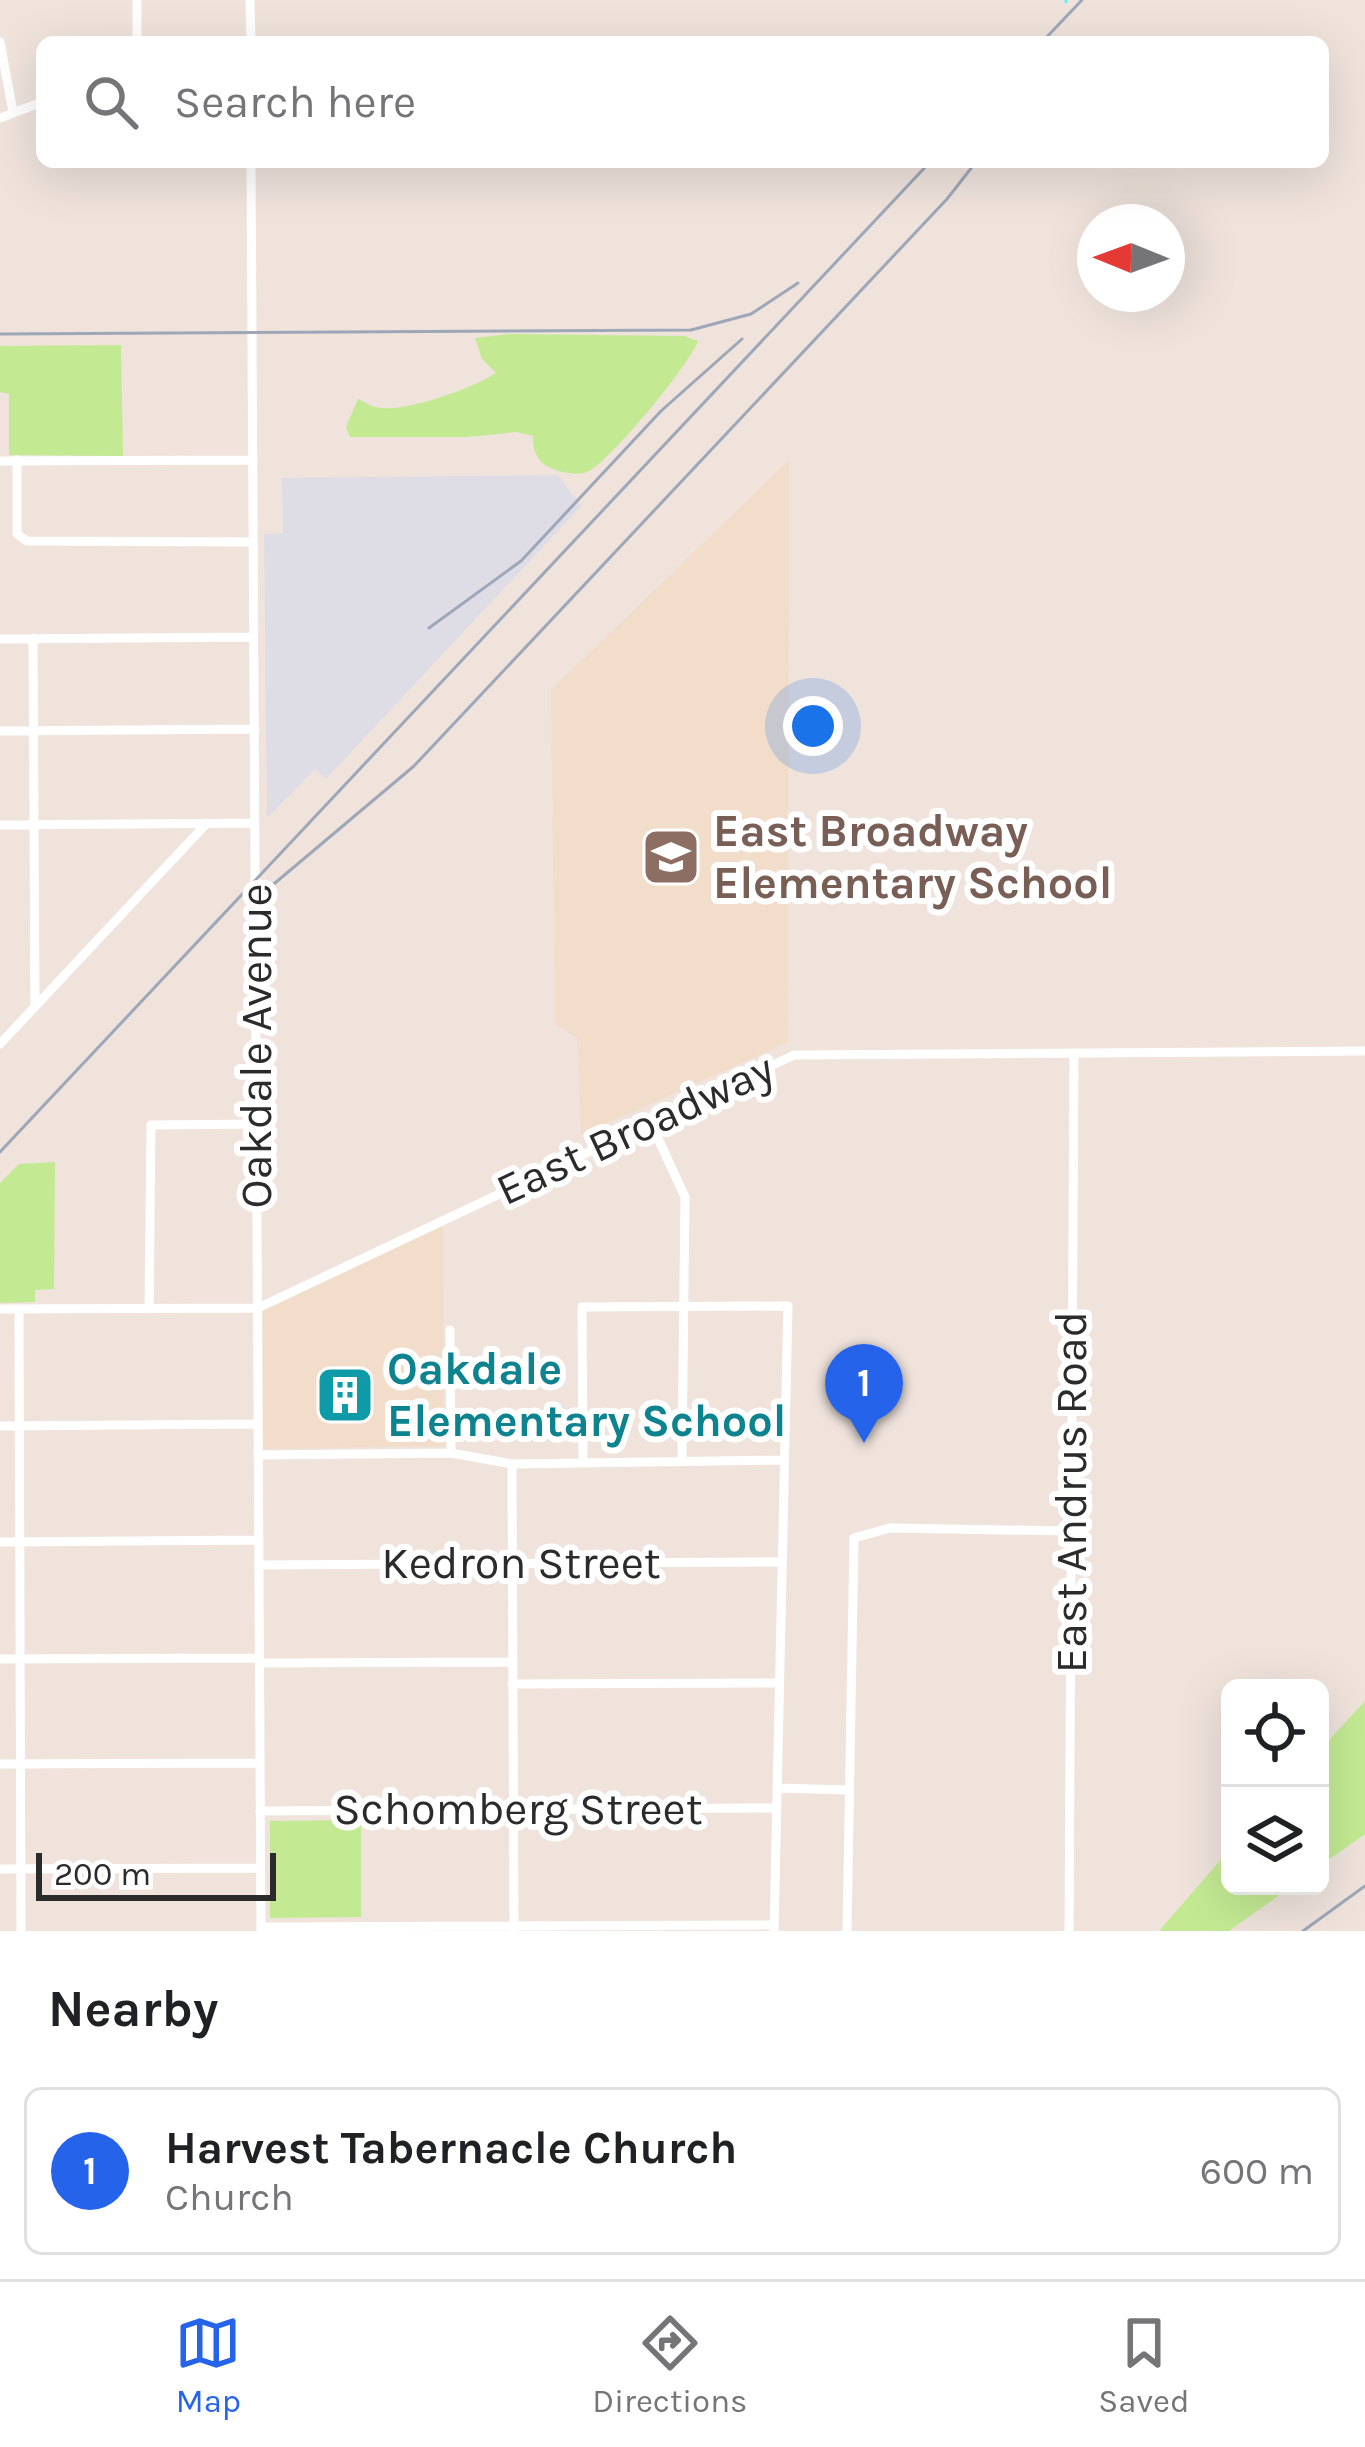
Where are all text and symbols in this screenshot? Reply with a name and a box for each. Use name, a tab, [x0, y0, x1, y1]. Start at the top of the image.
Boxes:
search box	[36, 36, 1329, 168]
icon: search	[78, 69, 144, 135]
text: Search here	[174, 76, 416, 128]
north arrow	[1077, 204, 1185, 312]
your location	[783, 696, 843, 756]
place label: East Broadway Elementary School	[713, 805, 1113, 910]
school or university icon: East Broadway Elementary School	[640, 826, 702, 888]
street label: Oakdale Avenue	[230, 883, 282, 1209]
street label: East Broadway	[488, 1042, 782, 1217]
street label: East Andrus Road	[1045, 1311, 1097, 1673]
place label: Oakdale Elementary School	[387, 1343, 787, 1448]
pin: 1	[825, 1344, 903, 1443]
building icon: Oakdale Elementary School	[314, 1364, 376, 1426]
street label: Kedron Street	[381, 1537, 661, 1589]
map controls	[1221, 1679, 1329, 1895]
button: locate	[1221, 1679, 1329, 1787]
street label: Schomberg Street	[333, 1783, 703, 1836]
button: layers	[1221, 1787, 1329, 1895]
scale bar	[36, 1847, 276, 1900]
text: 200 m	[54, 1855, 151, 1893]
text: Nearby	[48, 1979, 218, 2039]
text: Harvest Tabernacle Church	[165, 2122, 737, 2174]
text: 1	[83, 2148, 97, 2194]
text: 600 m	[1200, 2148, 1314, 2194]
text: Church	[165, 2174, 294, 2220]
tab: Map	[175, 2310, 241, 2420]
tab: Directions	[592, 2310, 747, 2420]
tab: Saved	[1098, 2310, 1190, 2420]

